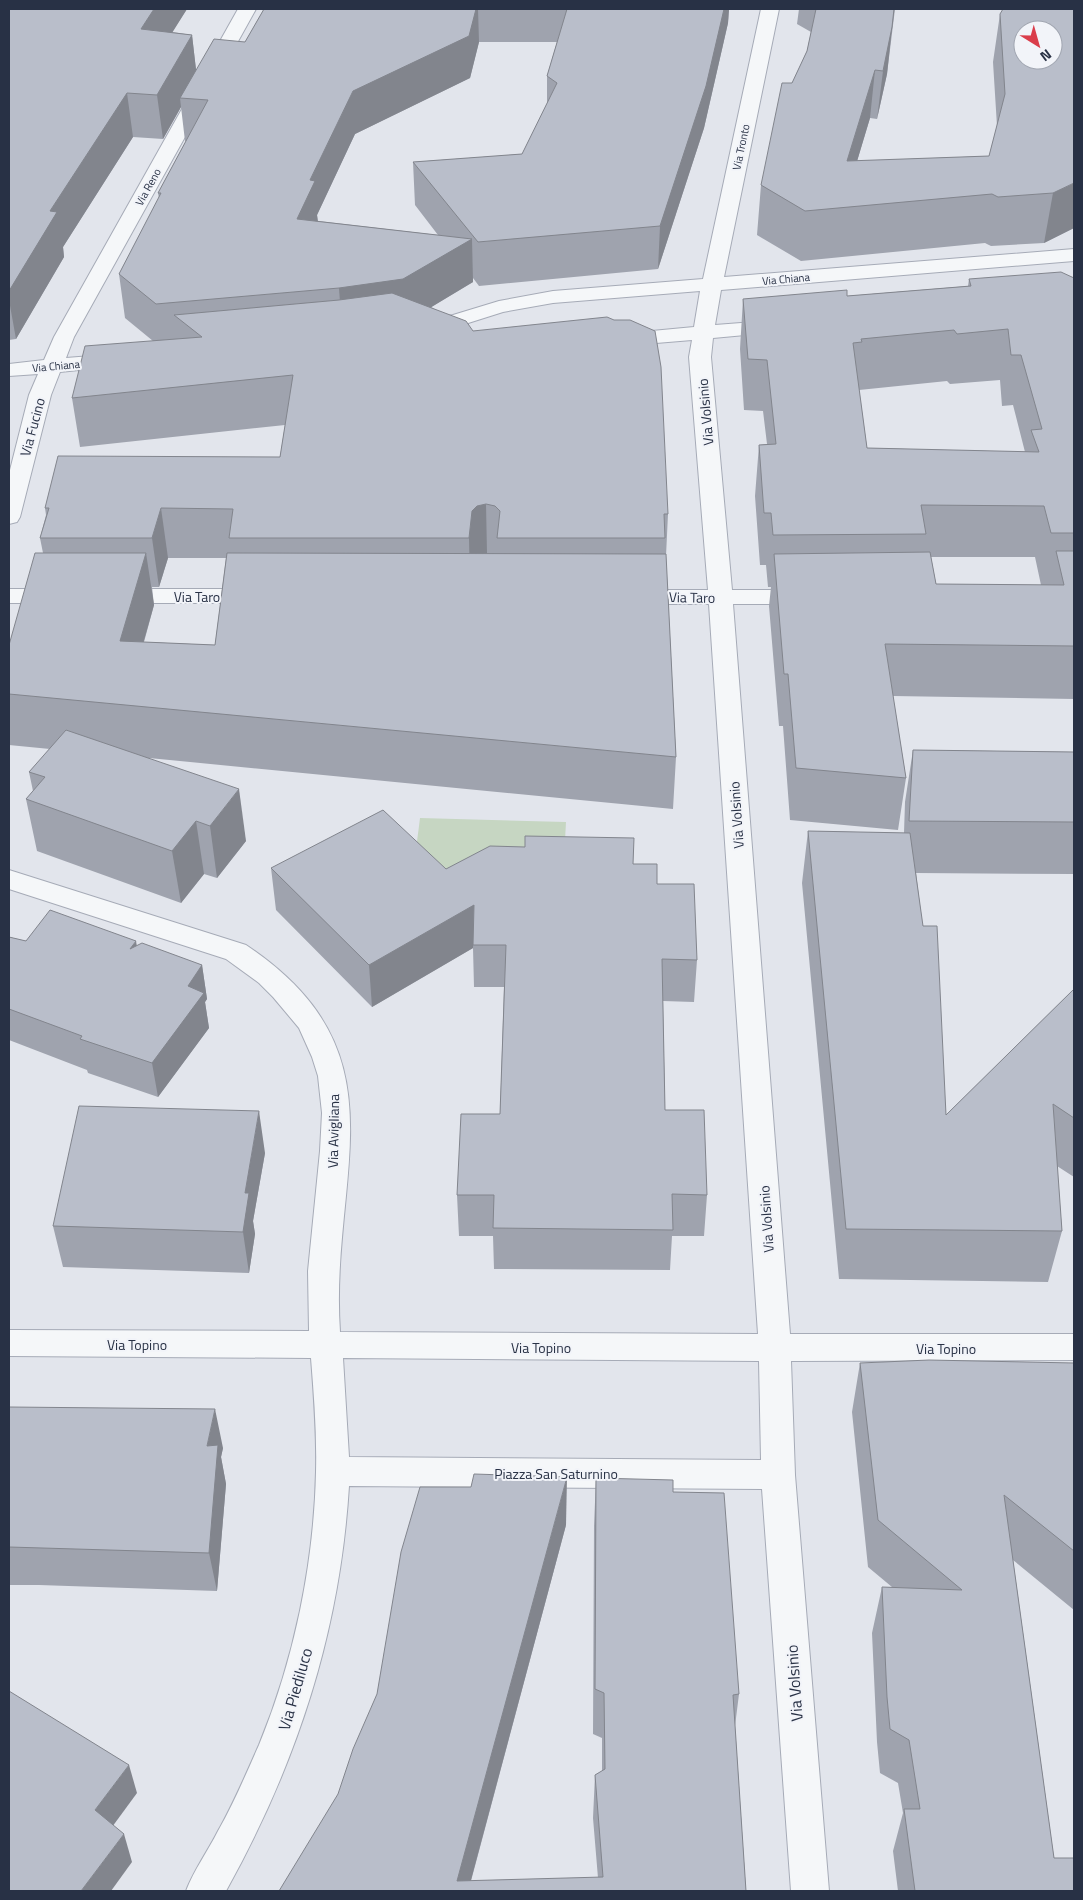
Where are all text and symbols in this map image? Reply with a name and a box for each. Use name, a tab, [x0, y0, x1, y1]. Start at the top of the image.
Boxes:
north arrow	[1013, 20, 1063, 70]
text: N	[1036, 44, 1056, 67]
street label: Via Tronto	[728, 122, 754, 171]
street label: Via Reno	[131, 165, 165, 209]
street label: Via Chiana	[761, 269, 811, 289]
street label: Via Chiana	[31, 356, 81, 376]
street label: Via Volsinio	[692, 378, 718, 446]
street label: Via Fucino	[14, 395, 50, 459]
street label: Via Taro	[174, 586, 220, 607]
street label: Via Taro	[669, 586, 715, 608]
street label: Via Volsinio	[723, 781, 749, 849]
street label: Via Avigliana	[322, 1094, 344, 1168]
street label: Via Volsinio	[753, 1185, 779, 1253]
street label: Via Topino	[107, 1334, 167, 1355]
street label: Via Topino	[511, 1337, 571, 1358]
street label: Via Topino	[916, 1338, 976, 1359]
street label: Piazza San Saturnino	[494, 1463, 618, 1484]
street label: Via Volsinio	[779, 1644, 809, 1722]
street label: Via Piediluco	[272, 1645, 318, 1733]

